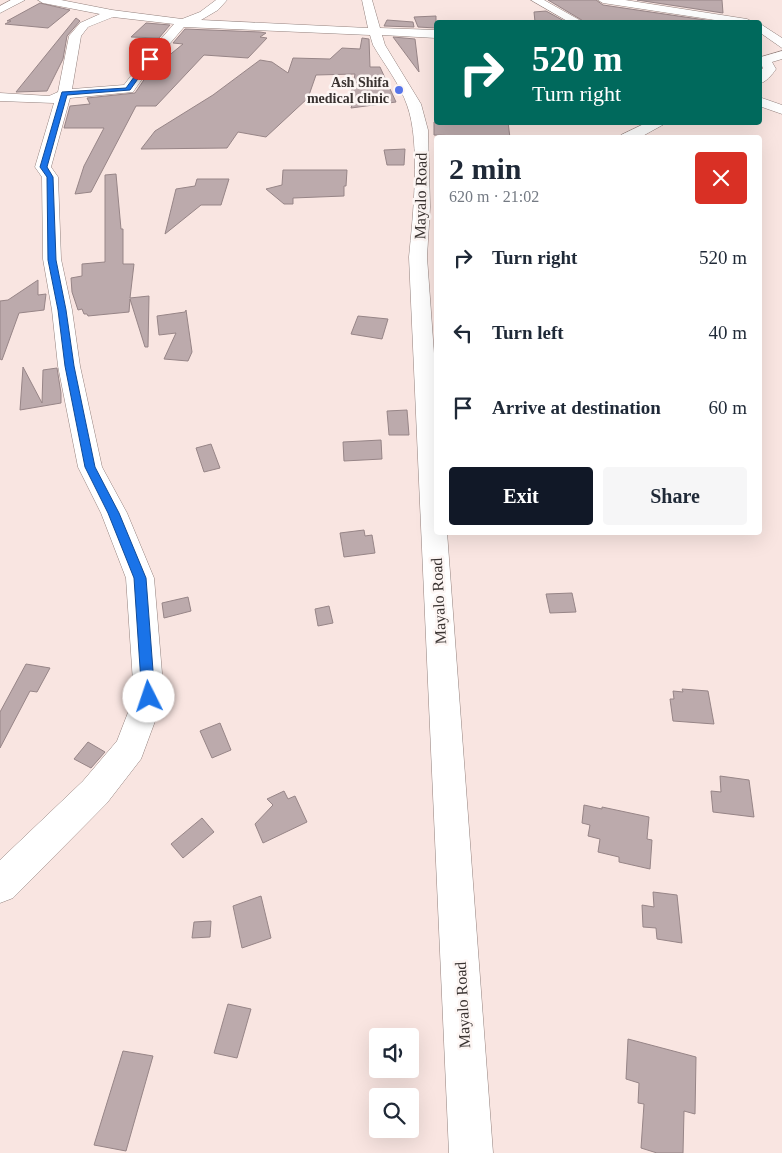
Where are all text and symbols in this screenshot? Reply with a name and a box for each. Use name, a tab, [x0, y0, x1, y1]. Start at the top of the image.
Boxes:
pin	[129, 38, 171, 80]
icon: right	[449, 40, 514, 105]
text: 520 m	[532, 40, 622, 79]
icon: arrive	[136, 45, 164, 73]
place label: Ash Shifa medical clinic	[307, 75, 389, 106]
text: Turn right	[532, 81, 621, 106]
marker: Ash Shifa medical clinic	[393, 84, 405, 96]
text: 2 min	[449, 152, 522, 185]
button: close	[695, 152, 747, 204]
street label: Mayalo Road	[411, 153, 431, 239]
text: 620 m · 21:02	[449, 188, 539, 205]
icon: right	[449, 244, 477, 272]
text: Turn right	[492, 247, 577, 268]
text: 520 m	[699, 247, 747, 268]
icon: left	[449, 319, 477, 347]
text: Turn left	[492, 322, 564, 343]
text: 40 m	[708, 322, 747, 343]
icon: arrive	[449, 394, 477, 422]
text: Arrive at destination	[492, 397, 661, 418]
text: 60 m	[708, 397, 747, 418]
button: Exit	[449, 467, 593, 525]
button: Share	[603, 467, 747, 525]
street label: Mayalo Road	[428, 557, 450, 645]
position arrow	[122, 670, 174, 722]
street label: Mayalo Road	[452, 961, 474, 1049]
map controls	[369, 1028, 419, 1138]
button: sound	[369, 1028, 419, 1078]
button: search	[369, 1088, 419, 1138]

